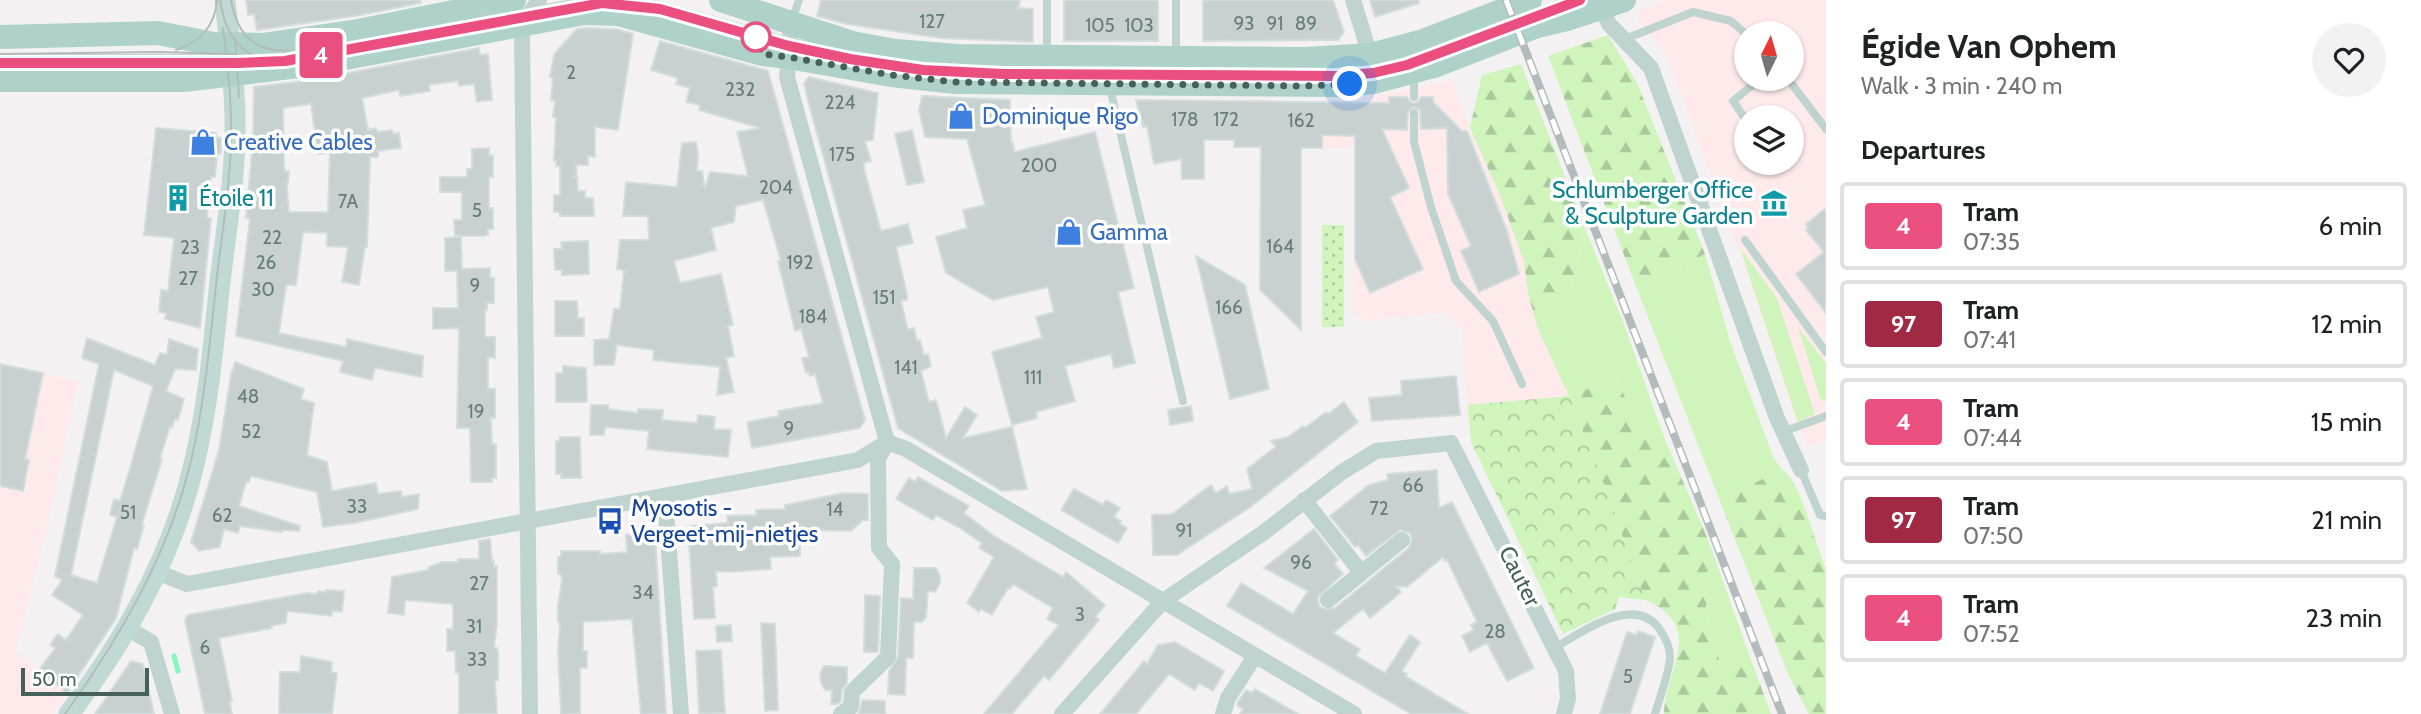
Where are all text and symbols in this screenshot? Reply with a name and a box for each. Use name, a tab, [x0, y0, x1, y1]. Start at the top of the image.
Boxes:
house number: 127	[919, 10, 945, 33]
house number: 93	[1233, 12, 1255, 35]
house number: 91	[1267, 12, 1284, 35]
house number: 89	[1295, 12, 1317, 35]
house number: 105	[1085, 14, 1115, 37]
house number: 103	[1124, 14, 1154, 37]
north arrow	[1734, 21, 1804, 91]
map controls	[1734, 21, 1804, 175]
unlabelled marker	[741, 22, 771, 52]
button: heart	[2312, 23, 2386, 97]
text: Égide Van Ophem	[1861, 26, 2117, 66]
line badge: 4	[298, 32, 344, 78]
text: 4	[314, 40, 328, 69]
house number: 2	[566, 61, 576, 84]
your location	[1332, 66, 1367, 101]
text: Walk · 3 min · 240 m	[1861, 72, 2063, 100]
house number: 232	[725, 78, 755, 101]
house number: 224	[825, 91, 855, 114]
shop icon: Dominique Rigo	[946, 101, 976, 131]
place label: Dominique Rigo	[982, 102, 1139, 130]
button: layers	[1734, 105, 1804, 175]
house number: 178	[1171, 108, 1199, 131]
house number: 172	[1213, 108, 1239, 131]
house number: 162	[1288, 109, 1314, 132]
shop icon: Creative Cables	[188, 127, 218, 157]
place label: Creative Cables	[224, 128, 373, 156]
text: Departures	[1861, 134, 1985, 166]
house number: 175	[829, 143, 855, 166]
house number: 200	[1021, 154, 1057, 177]
house number: 204	[759, 176, 793, 199]
place label: Schlumberger Office & Sculpture Garden	[1552, 176, 1753, 230]
building icon: Étoile 11	[163, 183, 193, 213]
place label: Étoile 11	[199, 183, 274, 212]
museum icon: Schlumberger Office & Sculpture Garden	[1759, 188, 1789, 218]
house number: 7A	[338, 190, 358, 213]
text: Tram	[1963, 196, 2019, 228]
house number: 5	[472, 199, 482, 222]
text: 6 min	[2319, 210, 2382, 242]
text: 4	[1896, 211, 1911, 240]
shop icon: Gamma	[1054, 217, 1084, 247]
place label: Gamma	[1090, 218, 1168, 246]
house number: 22	[262, 226, 282, 249]
text: 07:35	[1963, 228, 2020, 256]
house number: 164	[1266, 235, 1294, 258]
house number: 23	[180, 236, 200, 259]
house number: 26	[256, 251, 276, 274]
house number: 192	[787, 251, 813, 274]
house number: 27	[178, 267, 198, 290]
house number: 9	[470, 274, 480, 297]
house number: 30	[251, 278, 275, 301]
house number: 151	[873, 286, 895, 309]
text: Tram	[1963, 294, 2019, 326]
house number: 166	[1215, 296, 1243, 319]
house number: 184	[799, 305, 827, 328]
text: 12 min	[2311, 308, 2382, 340]
text: 97	[1891, 309, 1916, 338]
text: 07:41	[1963, 326, 2016, 354]
house number: 141	[894, 356, 918, 379]
house number: 111	[1024, 366, 1042, 389]
house number: 48	[237, 385, 259, 408]
text: Tram	[1963, 392, 2019, 424]
house number: 19	[468, 400, 485, 423]
text: 15 min	[2311, 406, 2382, 438]
text: 4	[1896, 407, 1911, 436]
house number: 9	[784, 417, 794, 440]
house number: 52	[241, 420, 261, 443]
text: 07:44	[1963, 424, 2022, 452]
house number: 66	[1402, 474, 1424, 497]
text: Tram	[1963, 490, 2019, 522]
place label: Myosotis - Vergeet-mij-nietjes	[631, 494, 818, 548]
house number: 33	[347, 495, 367, 518]
house number: 72	[1369, 497, 1389, 520]
house number: 14	[826, 498, 844, 521]
house number: 51	[120, 501, 136, 524]
house number: 62	[212, 504, 232, 527]
text: 21 min	[2311, 504, 2382, 536]
text: 97	[1891, 505, 1916, 534]
bus stop icon: Myosotis - Vergeet-mij-nietjes	[595, 506, 625, 536]
house number: 91	[1176, 519, 1193, 542]
text: 07:50	[1963, 522, 2024, 550]
street label: Cauter	[1493, 541, 1547, 612]
house number: 96	[1290, 551, 1312, 574]
house number: 27	[469, 572, 489, 595]
house number: 34	[632, 581, 654, 604]
text: Tram	[1963, 588, 2019, 620]
text: 23 min	[2306, 602, 2382, 634]
house number: 3	[1075, 603, 1085, 626]
text: 4	[1896, 603, 1911, 632]
house number: 31	[466, 615, 482, 638]
house number: 28	[1484, 620, 1506, 643]
text: 07:52	[1963, 620, 2020, 648]
house number: 6	[200, 636, 210, 659]
house number: 33	[467, 648, 487, 671]
scale bar	[21, 665, 149, 697]
house number: 5	[1623, 665, 1633, 688]
text: 50 m	[32, 668, 76, 691]

